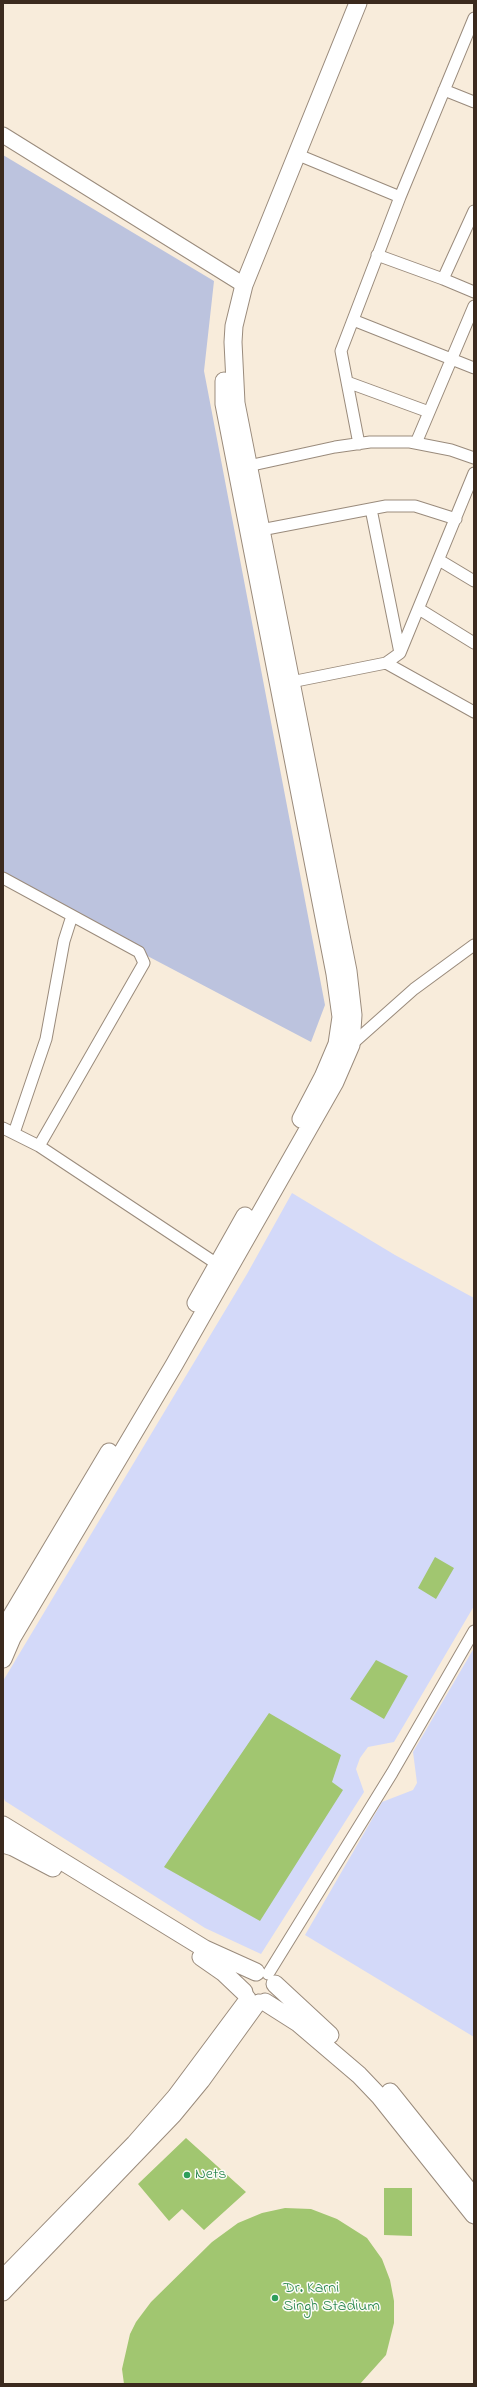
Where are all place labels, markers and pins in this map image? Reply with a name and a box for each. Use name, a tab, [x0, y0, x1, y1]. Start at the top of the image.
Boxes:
place label: Nets	[195, 2165, 226, 2185]
marker: Nets	[182, 2170, 192, 2180]
place label: Dr. Karni Singh Stadium	[283, 2279, 380, 2317]
marker: Dr. Karni Singh Stadium	[270, 2293, 280, 2303]

